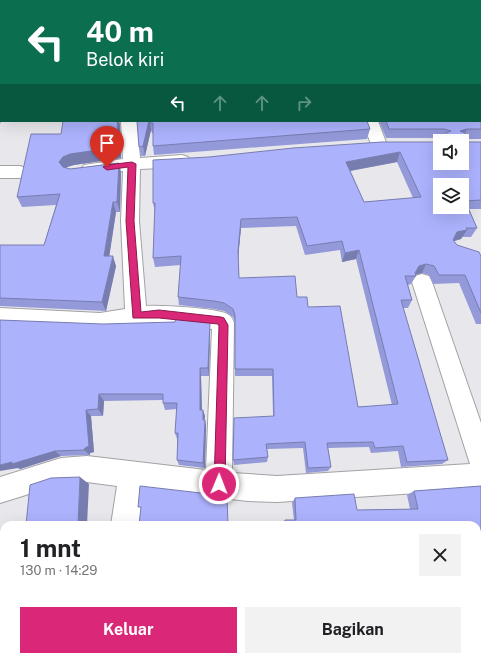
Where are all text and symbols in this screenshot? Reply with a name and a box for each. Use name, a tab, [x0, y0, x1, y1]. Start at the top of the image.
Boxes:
text: 40 m	[86, 15, 154, 48]
icon: left	[20, 16, 72, 68]
text: Belok kiri	[86, 49, 164, 70]
icon: left	[167, 92, 189, 114]
icon: ahead	[209, 92, 231, 114]
icon: ahead	[251, 92, 273, 114]
icon: right	[293, 92, 315, 114]
pin	[90, 126, 124, 167]
icon: arrive	[96, 132, 118, 154]
map controls	[433, 134, 469, 214]
button: sound	[433, 134, 469, 170]
button: layers	[433, 178, 469, 214]
position arrow	[198, 463, 240, 505]
text: 1 mnt	[20, 534, 81, 562]
button: close	[419, 534, 461, 576]
text: 130 m · 14:29	[20, 563, 98, 578]
button: Keluar	[20, 607, 237, 653]
button: Bagikan	[245, 607, 461, 653]

